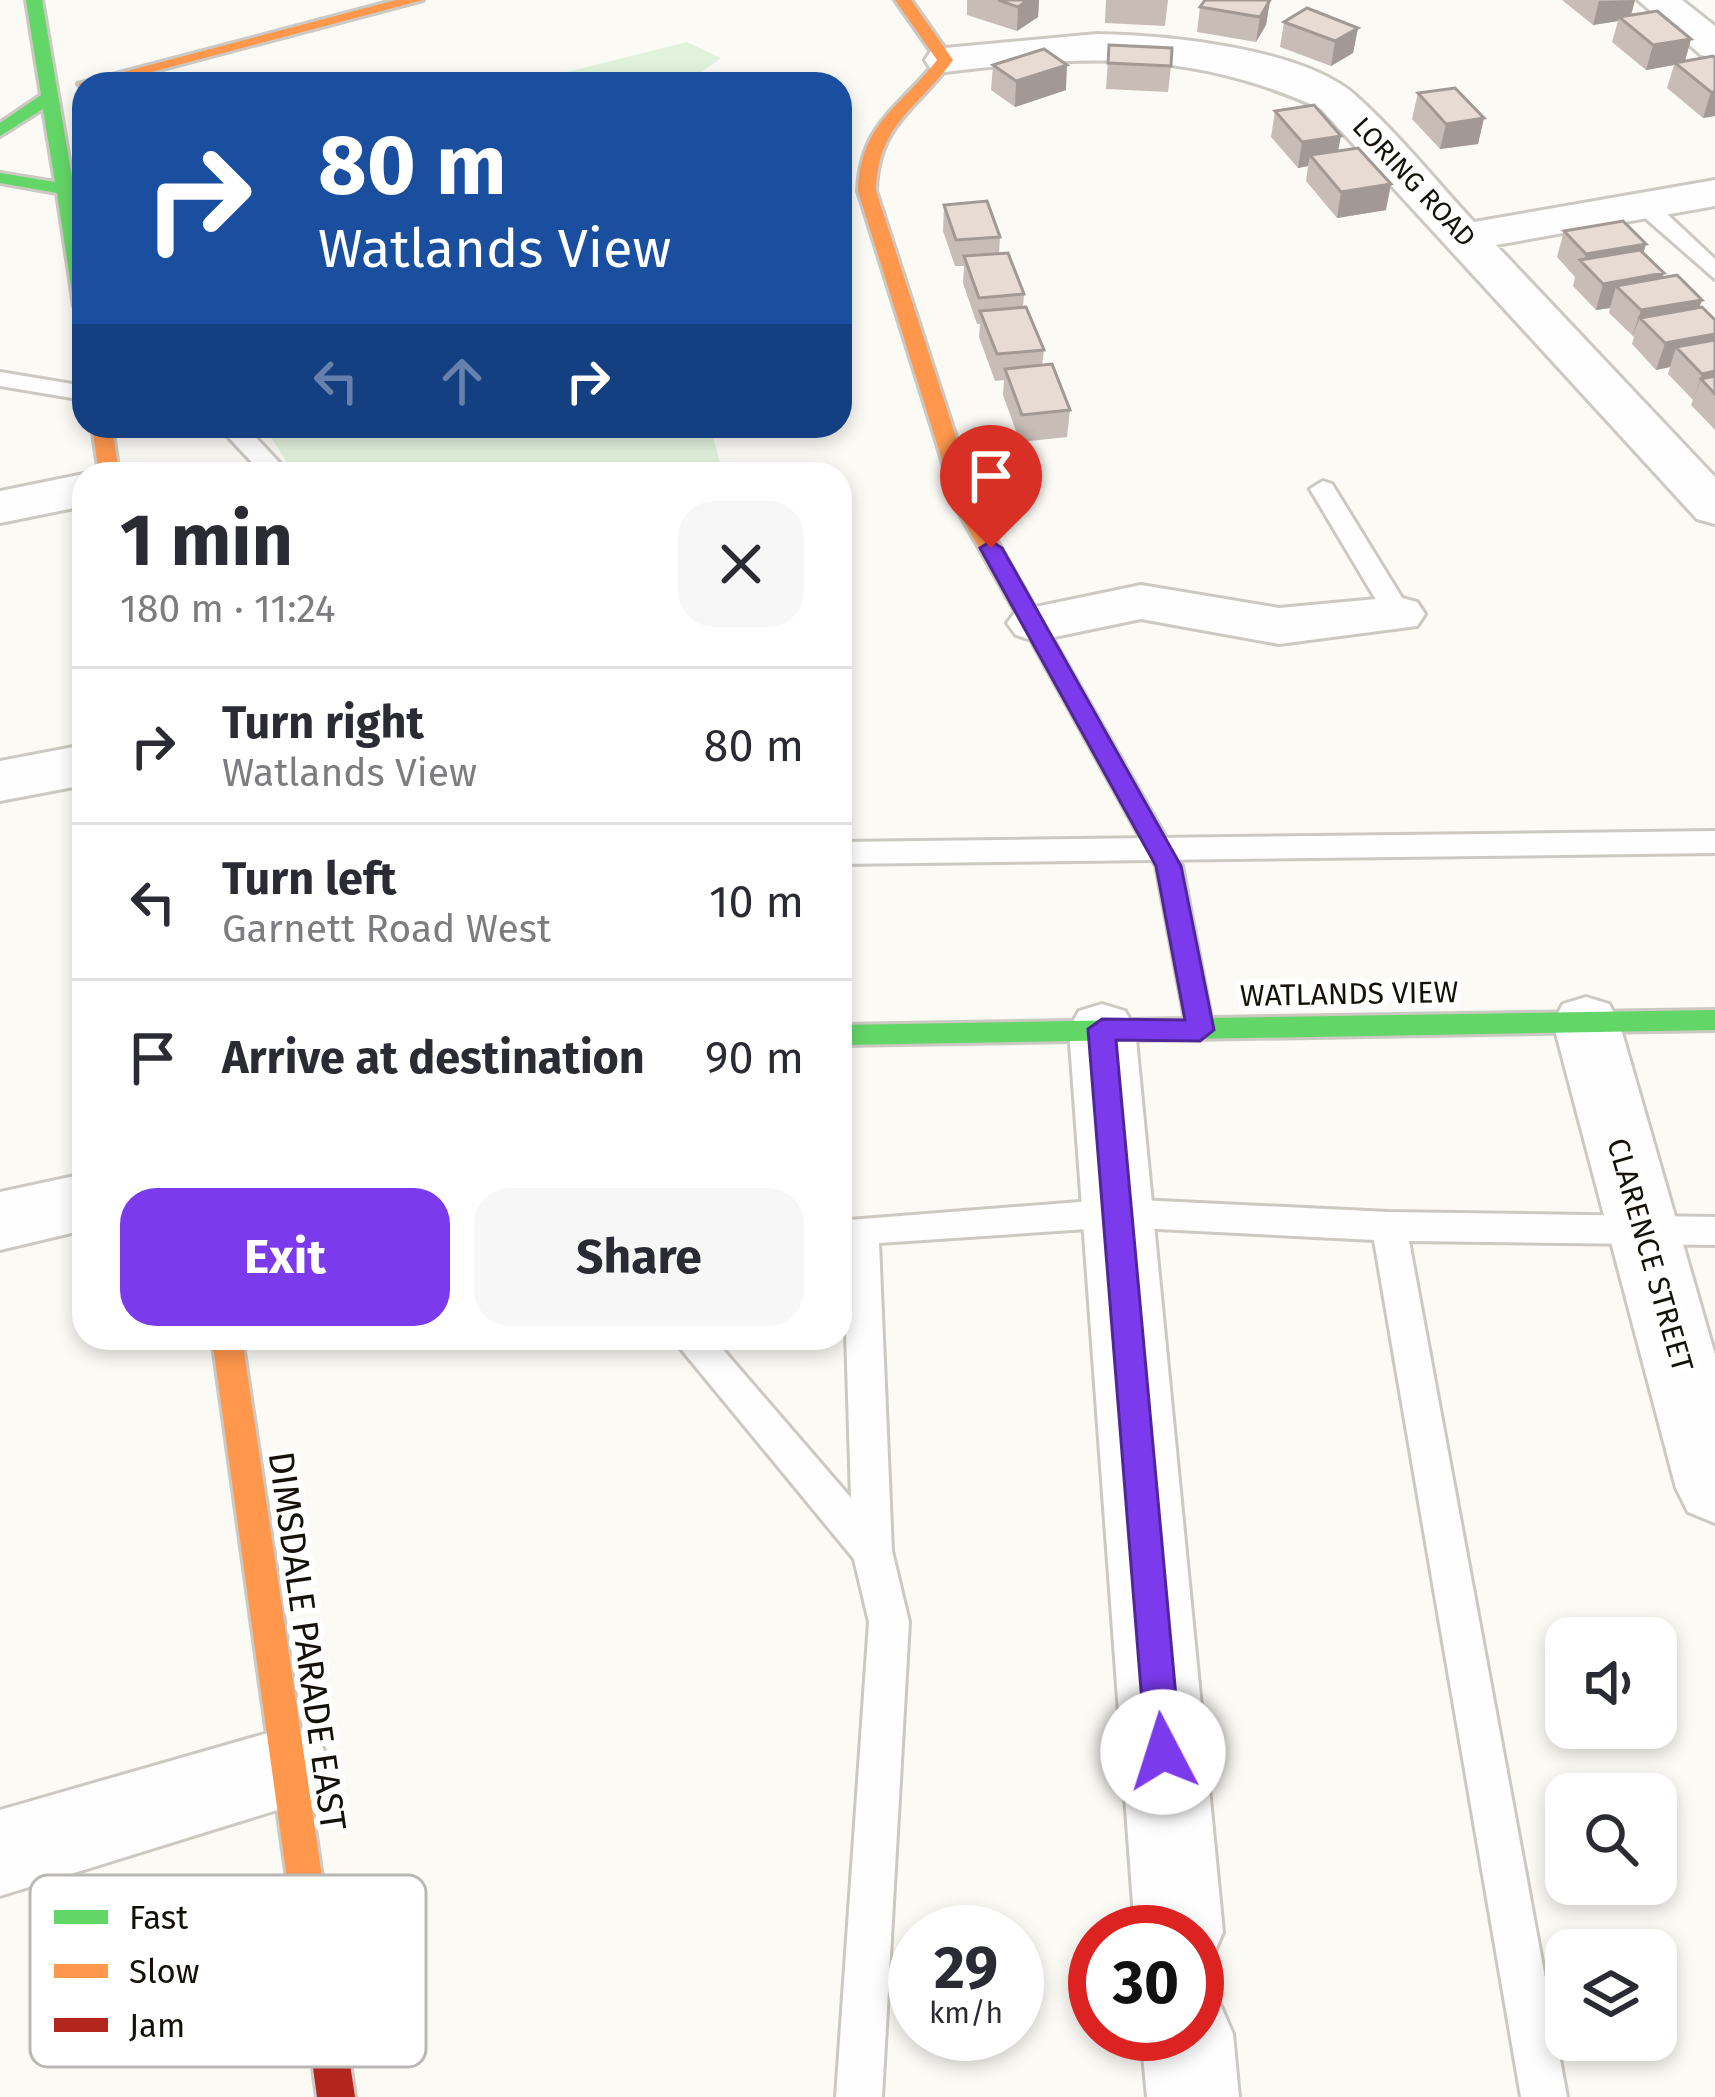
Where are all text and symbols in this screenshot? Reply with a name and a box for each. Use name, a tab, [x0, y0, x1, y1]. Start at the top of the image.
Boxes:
street label: LORING ROAD	[1346, 111, 1482, 253]
text: 80 m	[318, 115, 507, 216]
icon: right	[120, 120, 276, 276]
text: Watlands View	[318, 217, 671, 281]
icon: left	[303, 348, 369, 414]
icon: ahead	[429, 348, 495, 414]
icon: right	[555, 348, 621, 414]
pin	[940, 425, 1042, 548]
icon: arrive	[958, 443, 1024, 509]
text: 1 min	[120, 498, 293, 584]
button: close	[678, 501, 804, 627]
text: 180 m · 11:24	[120, 586, 336, 632]
text: Turn right	[222, 696, 424, 750]
icon: right	[120, 713, 186, 779]
text: 80 m	[704, 719, 804, 773]
text: Watlands View	[222, 750, 477, 796]
text: Turn left	[222, 852, 396, 906]
icon: left	[120, 869, 186, 935]
text: 10 m	[709, 875, 804, 929]
text: Garnett Road West	[222, 906, 551, 952]
street label: WATLANDS VIEW	[1239, 974, 1459, 1014]
icon: arrive	[120, 1025, 186, 1091]
text: Arrive at destination	[222, 1031, 645, 1085]
text: 90 m	[705, 1031, 804, 1085]
street label: CLARENCE STREET	[1599, 1134, 1701, 1376]
button: Exit	[120, 1188, 450, 1326]
button: Share	[474, 1188, 804, 1326]
street label: DIMSDALE PARADE EAST	[259, 1449, 355, 1834]
map controls	[1545, 1617, 1677, 2061]
button: sound	[1545, 1617, 1677, 1749]
position arrow	[1100, 1689, 1226, 1815]
button: search	[1545, 1773, 1677, 1905]
legend	[30, 1875, 426, 2067]
text: Fast	[129, 1898, 188, 1938]
speed limit sign: 30	[1068, 1905, 1224, 2061]
button: layers	[1545, 1929, 1677, 2061]
text: 29	[934, 1932, 998, 2004]
text: Slow	[129, 1952, 199, 1992]
text: km/h	[929, 1995, 1003, 2031]
text: Jam	[129, 2006, 185, 2046]

